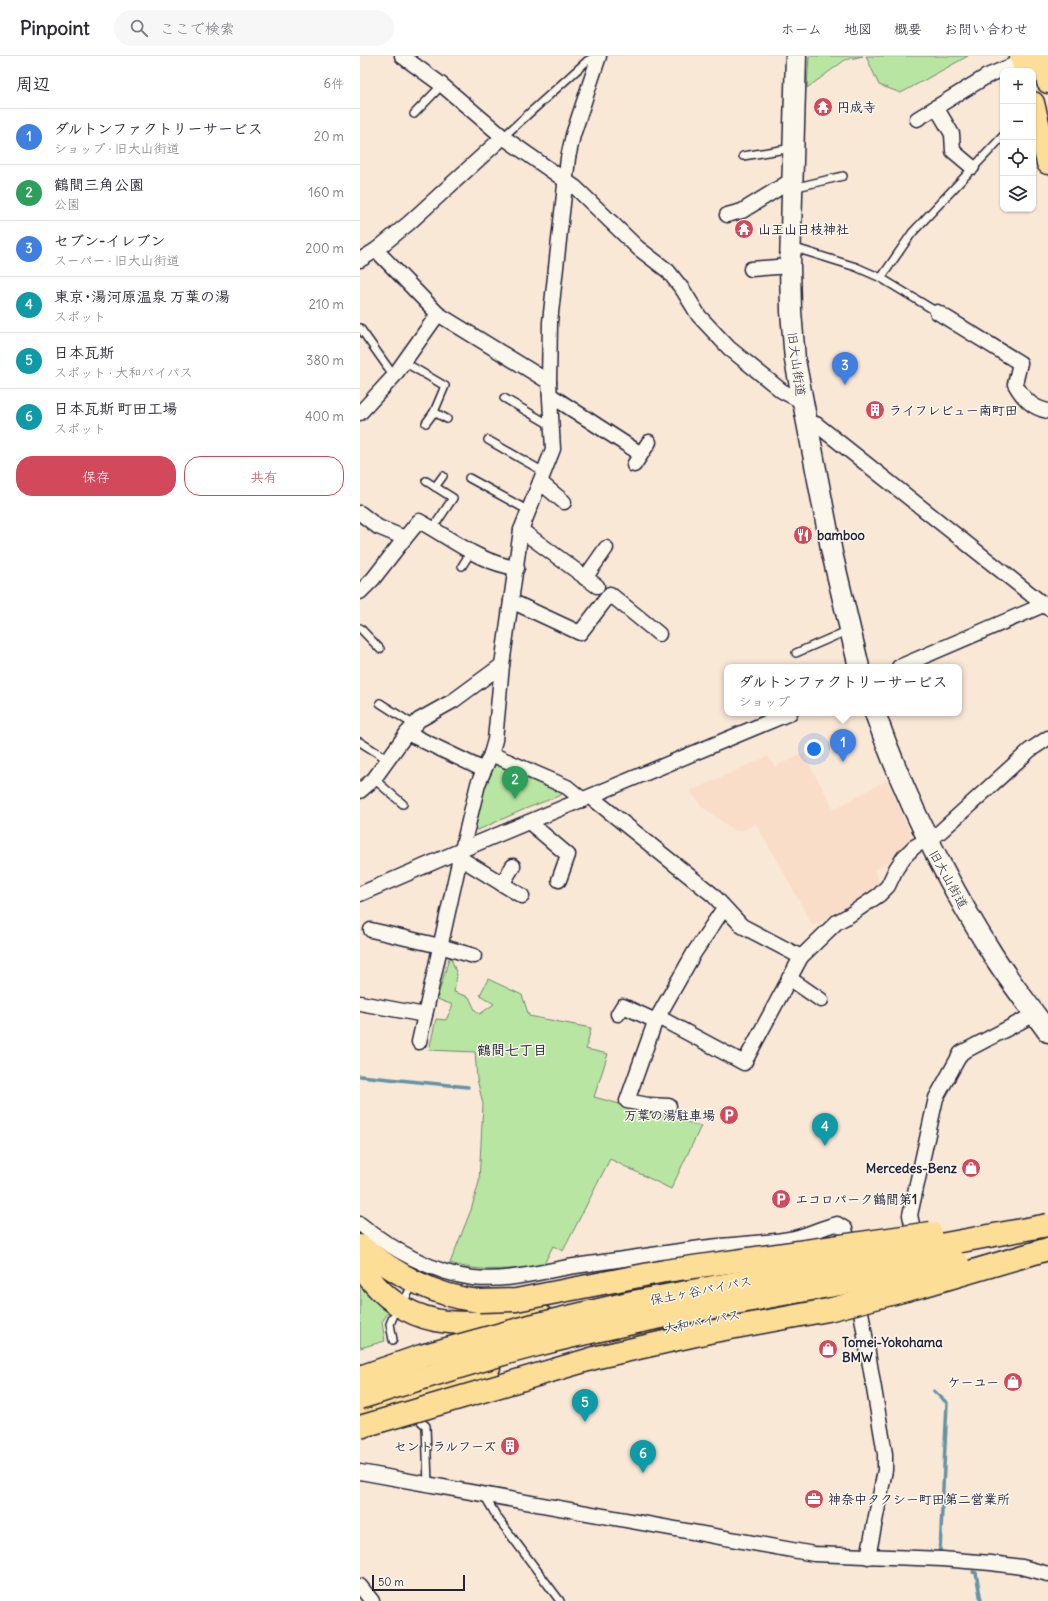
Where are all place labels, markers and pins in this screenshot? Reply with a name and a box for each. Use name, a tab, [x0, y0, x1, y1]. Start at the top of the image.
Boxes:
temple icon: 円成寺	[812, 96, 834, 118]
place label: 円成寺	[837, 99, 876, 116]
temple icon: 山王山日枝神社	[733, 218, 755, 240]
place label: 山王山日枝神社	[758, 221, 849, 238]
pin: 3	[832, 352, 858, 385]
building icon: ライフレビュー南町田	[864, 399, 886, 421]
place label: ライフレビュー南町田	[889, 402, 1018, 419]
restaurant icon: bamboo	[792, 524, 814, 546]
place label: bamboo	[817, 527, 865, 544]
pin: 1	[830, 729, 856, 762]
pin: 2	[502, 766, 528, 799]
parking icon: 万葉の湯駐車場	[718, 1104, 740, 1126]
place label: 万葉の湯駐車場	[624, 1107, 715, 1124]
pin: 4	[812, 1113, 838, 1146]
shop icon: Mercedes-Benz	[960, 1157, 982, 1179]
place label: Mercedes-Benz	[866, 1160, 958, 1177]
parking icon: エコロパーク鶴間第1	[770, 1188, 792, 1210]
place label: エコロパーク鶴間第1	[795, 1191, 917, 1208]
place label: Tomei-Yokohama BMW	[842, 1334, 943, 1366]
shop icon: Tomei-Yokohama BMW	[817, 1338, 839, 1360]
shop icon: ケーユー	[1002, 1371, 1024, 1393]
place label: ケーユー	[948, 1374, 999, 1391]
pin: 5	[572, 1389, 598, 1422]
building icon: セントラルフーズ	[499, 1435, 521, 1457]
place label: セントラルフーズ	[394, 1438, 496, 1455]
pin: 6	[630, 1440, 656, 1473]
office icon: 神奈中タクシー町田第二営業所	[803, 1488, 825, 1510]
place label: 神奈中タクシー町田第二営業所	[828, 1491, 1010, 1508]

